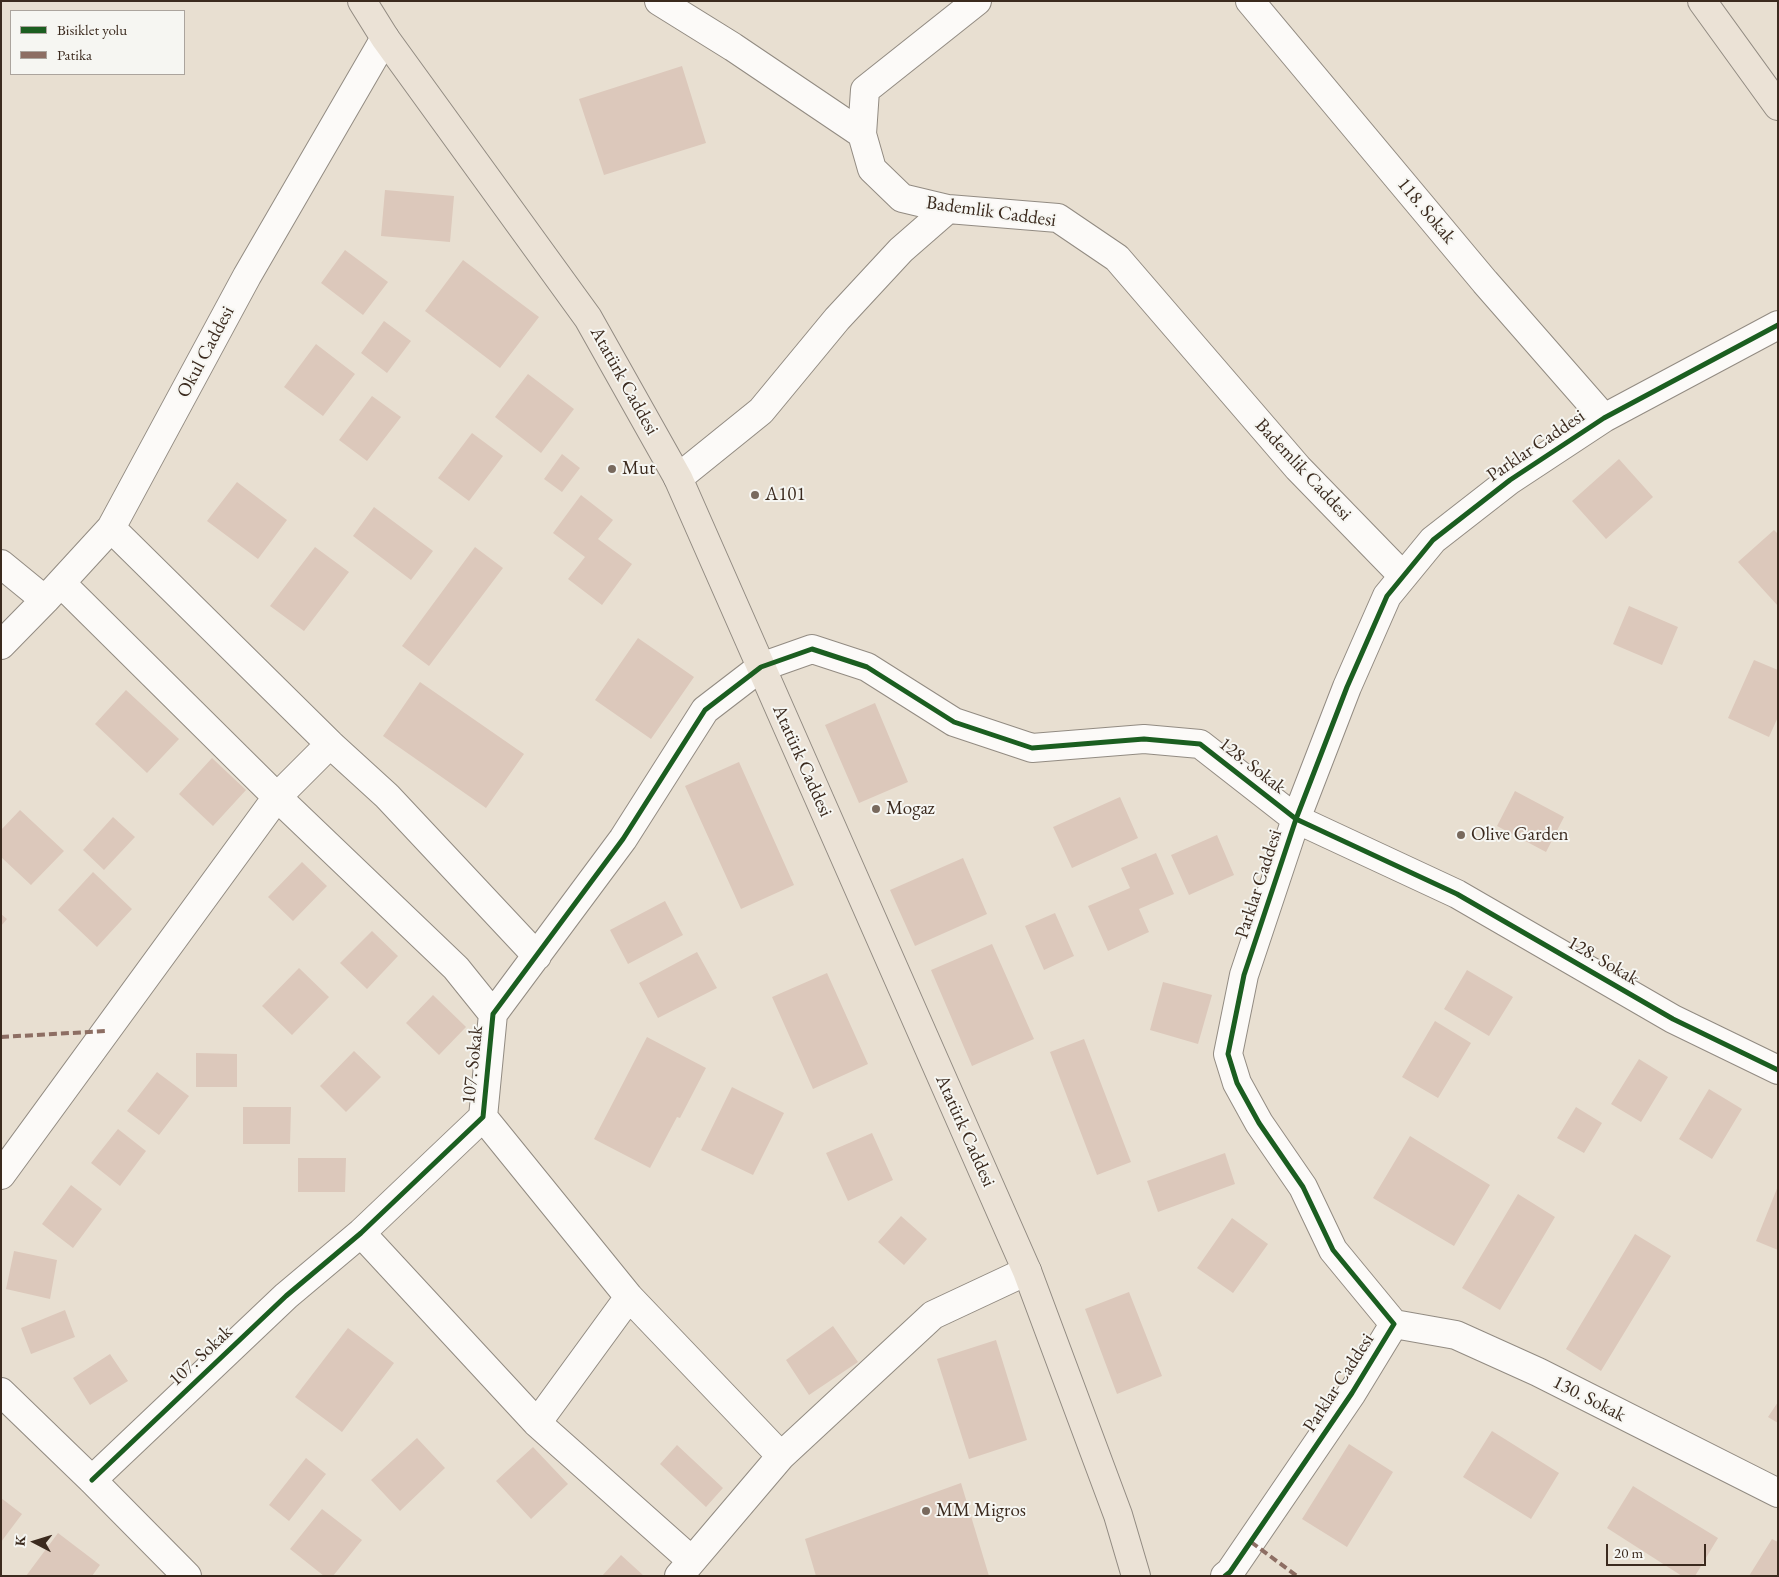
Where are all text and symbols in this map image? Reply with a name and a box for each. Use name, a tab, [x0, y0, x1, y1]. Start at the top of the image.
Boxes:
legend	[10, 10, 185, 75]
text: Bisiklet yolu	[57, 20, 127, 39]
text: Patika	[57, 45, 92, 64]
street label: 118. Sokak	[1392, 173, 1460, 249]
street label: Bademlik Caddesi	[925, 192, 1057, 232]
street label: Okul Caddesi	[172, 302, 240, 402]
street label: Atatürk Caddesi	[585, 323, 663, 439]
street label: Parklar Caddesi	[1483, 405, 1589, 487]
street label: Bademlik Caddesi	[1250, 414, 1356, 526]
place label: Mut	[622, 458, 655, 480]
marker: Mut	[606, 463, 618, 475]
place label: A101	[765, 484, 806, 506]
marker: A101	[749, 489, 761, 501]
street label: Atatürk Caddesi	[767, 701, 837, 821]
street label: 128. Sokak	[1214, 733, 1290, 799]
place label: Mogaz	[886, 798, 935, 820]
marker: Mogaz	[870, 803, 882, 815]
place label: Olive Garden	[1471, 824, 1569, 846]
street label: Parklar Caddesi	[1231, 827, 1287, 941]
marker: Olive Garden	[1455, 829, 1467, 841]
street label: 128. Sokak	[1563, 931, 1643, 991]
street label: 107. Sokak	[458, 1025, 488, 1105]
street label: Atatürk Caddesi	[930, 1071, 1000, 1191]
street label: 107. Sokak	[164, 1321, 238, 1391]
street label: Parklar Caddesi	[1299, 1329, 1379, 1437]
street label: 130. Sokak	[1549, 1371, 1629, 1427]
place label: MM Migros	[936, 1500, 1026, 1522]
marker: MM Migros	[920, 1505, 932, 1517]
north arrow	[10, 1517, 60, 1567]
scale bar	[1609, 1534, 1709, 1566]
text: K	[11, 1535, 29, 1547]
text: 20 m	[1614, 1543, 1643, 1562]

